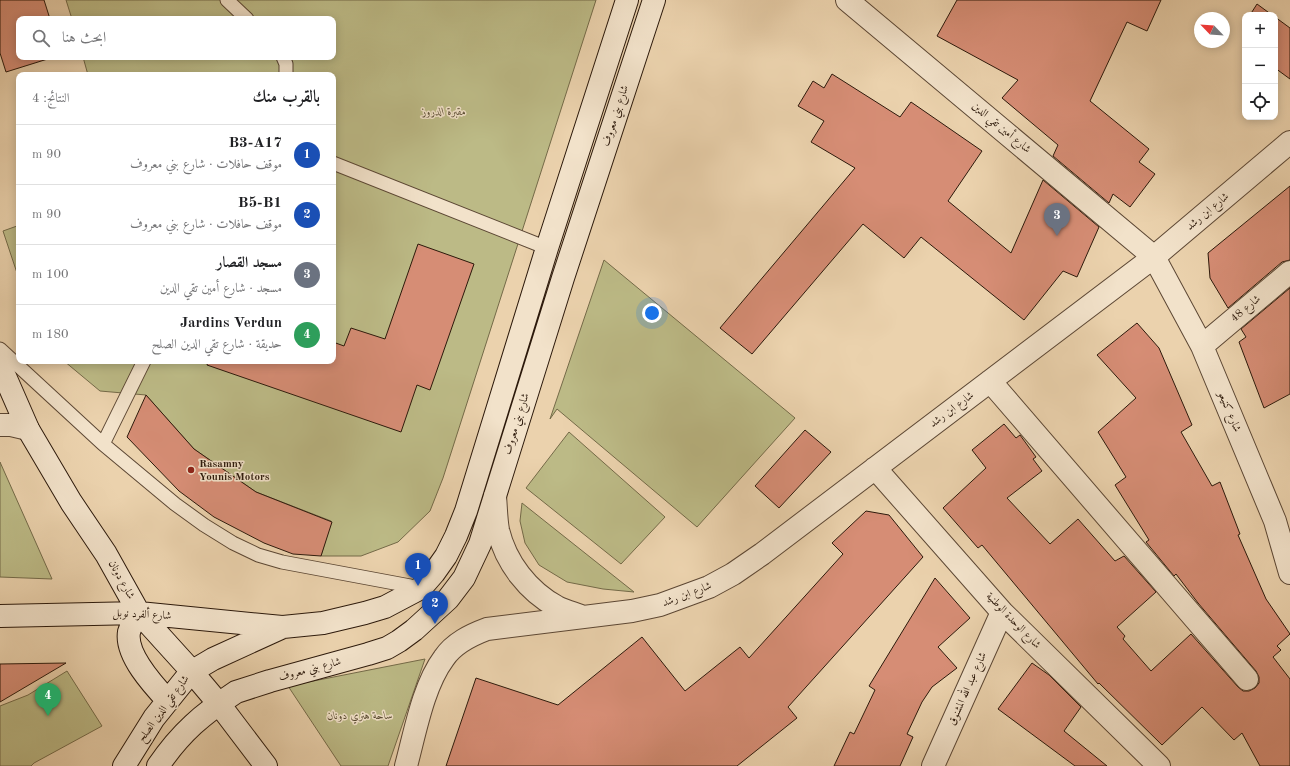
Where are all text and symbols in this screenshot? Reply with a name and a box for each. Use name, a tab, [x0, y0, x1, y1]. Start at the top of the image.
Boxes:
north arrow	[1194, 12, 1230, 48]
map controls	[1242, 12, 1278, 120]
button: +	[1242, 12, 1278, 48]
search box	[16, 16, 336, 60]
icon: search	[30, 27, 52, 49]
text: ابحث هنا	[62, 31, 106, 46]
button: −	[1242, 48, 1278, 84]
street label: شارع بني معروف	[600, 84, 634, 149]
button: locate	[1242, 84, 1278, 120]
text: بالقرب منك	[252, 89, 320, 106]
text: النتائج: 4	[32, 92, 70, 105]
street label: شارع أمين تقي الدين	[967, 97, 1035, 159]
park label: مقبرة الدروز	[421, 107, 466, 118]
text: B3-A17	[228, 136, 282, 151]
text: 90 m	[32, 148, 61, 161]
text: 1	[303, 148, 311, 161]
text: موقف حافلات · شارع بني معروف	[130, 158, 282, 171]
street label: شارع ابن رشد	[1185, 191, 1233, 235]
text: B5-B1	[238, 196, 282, 211]
pin: 3	[1044, 203, 1070, 236]
text: 90 m	[32, 208, 61, 221]
text: 2	[303, 208, 311, 221]
text: موقف حافلات · شارع بني معروف	[130, 218, 282, 231]
text: مسجد القصار	[217, 256, 282, 271]
text: 100 m	[32, 268, 69, 281]
text: 3	[303, 268, 311, 281]
text: مسجد · شارع أمين تقي الدين	[160, 282, 282, 295]
street label: شارع 48	[1229, 294, 1265, 327]
your location	[642, 303, 662, 323]
text: Jardins Verdun	[180, 316, 282, 331]
text: 180 m	[32, 328, 69, 341]
text: 4	[303, 328, 311, 341]
text: حديقة · شارع تقي الدين الصلح	[152, 338, 282, 351]
street label: شارع كنيعو	[1212, 389, 1243, 435]
street label: شارع ابن رشد	[928, 390, 978, 432]
street label: شارع بني معروف	[501, 392, 534, 457]
place label: Rasamny Younis Motors	[199, 459, 270, 483]
marker: Rasamny Younis Motors	[186, 465, 196, 475]
pin: 1	[405, 553, 431, 586]
street label: شارع دونان	[103, 559, 136, 603]
street label: شارع ابن رشد	[661, 581, 714, 612]
pin: 2	[422, 591, 448, 624]
street label: شارع الوحدة الوطنية	[981, 591, 1042, 653]
street label: شارع ألفرد نوبل	[112, 604, 172, 625]
street label: شارع عبد الله المشنوق	[942, 649, 992, 728]
street label: شارع بني معروف	[278, 655, 343, 686]
street label: شارع تقي الدين الصلح	[136, 674, 195, 746]
pin: 4	[35, 683, 61, 716]
park label: ساحة هنري دونان	[327, 711, 393, 724]

